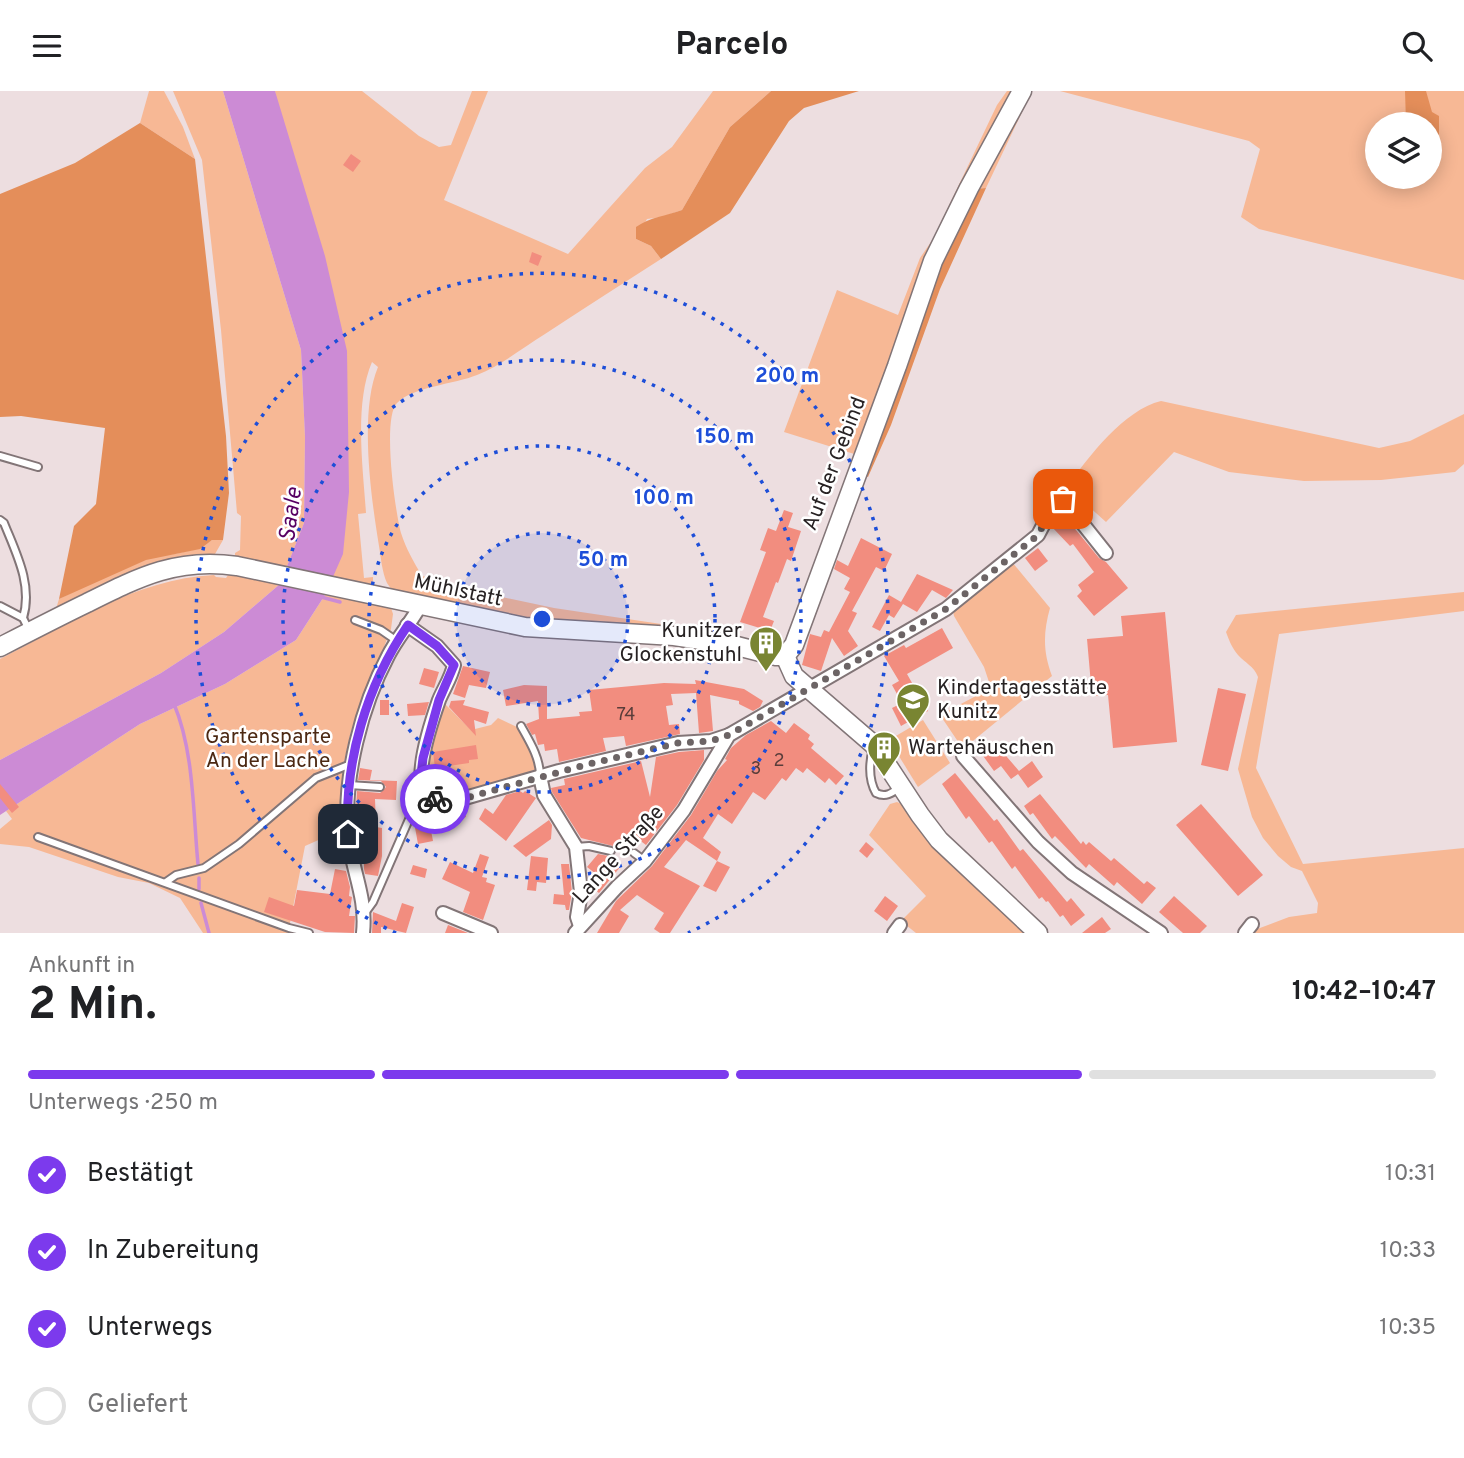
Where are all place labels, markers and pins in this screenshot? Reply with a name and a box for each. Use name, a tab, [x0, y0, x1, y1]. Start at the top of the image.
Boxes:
pin	[1033, 469, 1093, 529]
centre of rings	[530, 607, 554, 631]
place label: Kunitzer Glockenstuhl	[619, 618, 742, 669]
building icon: Kunitzer Glockenstuhl	[747, 624, 785, 673]
place label: Kindertagesstätte Kunitz	[937, 675, 1107, 726]
school or university icon: Kindertagesstätte Kunitz	[894, 681, 932, 730]
building icon: Wartehäuschen	[865, 729, 903, 778]
place label: Wartehäuschen	[908, 735, 1054, 762]
pin	[318, 804, 378, 864]

